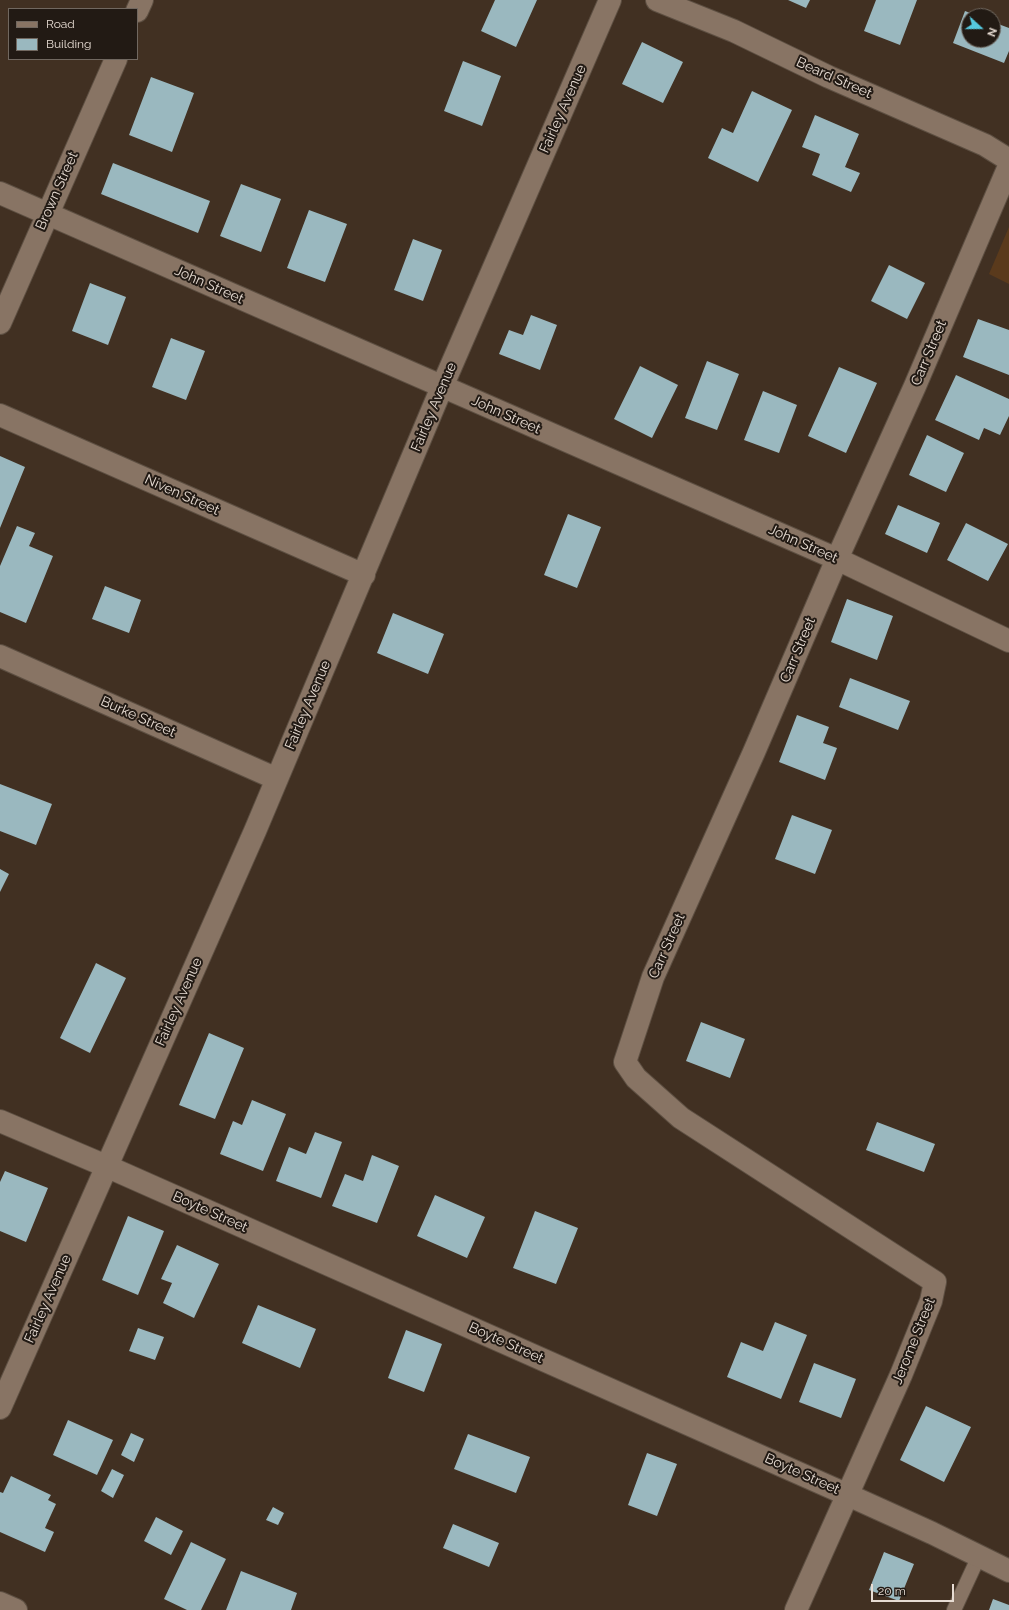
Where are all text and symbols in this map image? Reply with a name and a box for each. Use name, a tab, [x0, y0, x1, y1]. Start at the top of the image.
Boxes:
legend	[8, 8, 138, 60]
north arrow	[961, 8, 1001, 48]
text: Road	[46, 17, 75, 31]
text: N	[984, 26, 999, 38]
text: Building	[46, 37, 92, 51]
street label: Beard Street	[794, 54, 874, 102]
street label: Fairley Avenue	[536, 62, 590, 156]
street label: Brown Street	[32, 149, 82, 233]
street label: John Street	[172, 262, 246, 308]
street label: Carr Street	[908, 318, 950, 388]
street label: Fairley Avenue	[408, 360, 460, 454]
street label: John Street	[469, 392, 543, 438]
street label: Niven Street	[142, 471, 222, 519]
street label: John Street	[766, 521, 840, 567]
street label: Carr Street	[777, 615, 819, 685]
street label: Fairley Avenue	[282, 658, 334, 752]
street label: Burke Street	[98, 693, 178, 741]
street label: Carr Street	[645, 911, 689, 981]
street label: Fairley Avenue	[152, 955, 206, 1049]
street label: Boyte Street	[170, 1188, 250, 1236]
street label: Fairley Avenue	[21, 1252, 75, 1346]
street label: Jerome Street	[889, 1296, 939, 1386]
street label: Boyte Street	[466, 1319, 546, 1367]
street label: Boyte Street	[762, 1450, 842, 1498]
scale bar	[873, 1576, 956, 1602]
text: 20 m	[878, 1584, 906, 1598]

